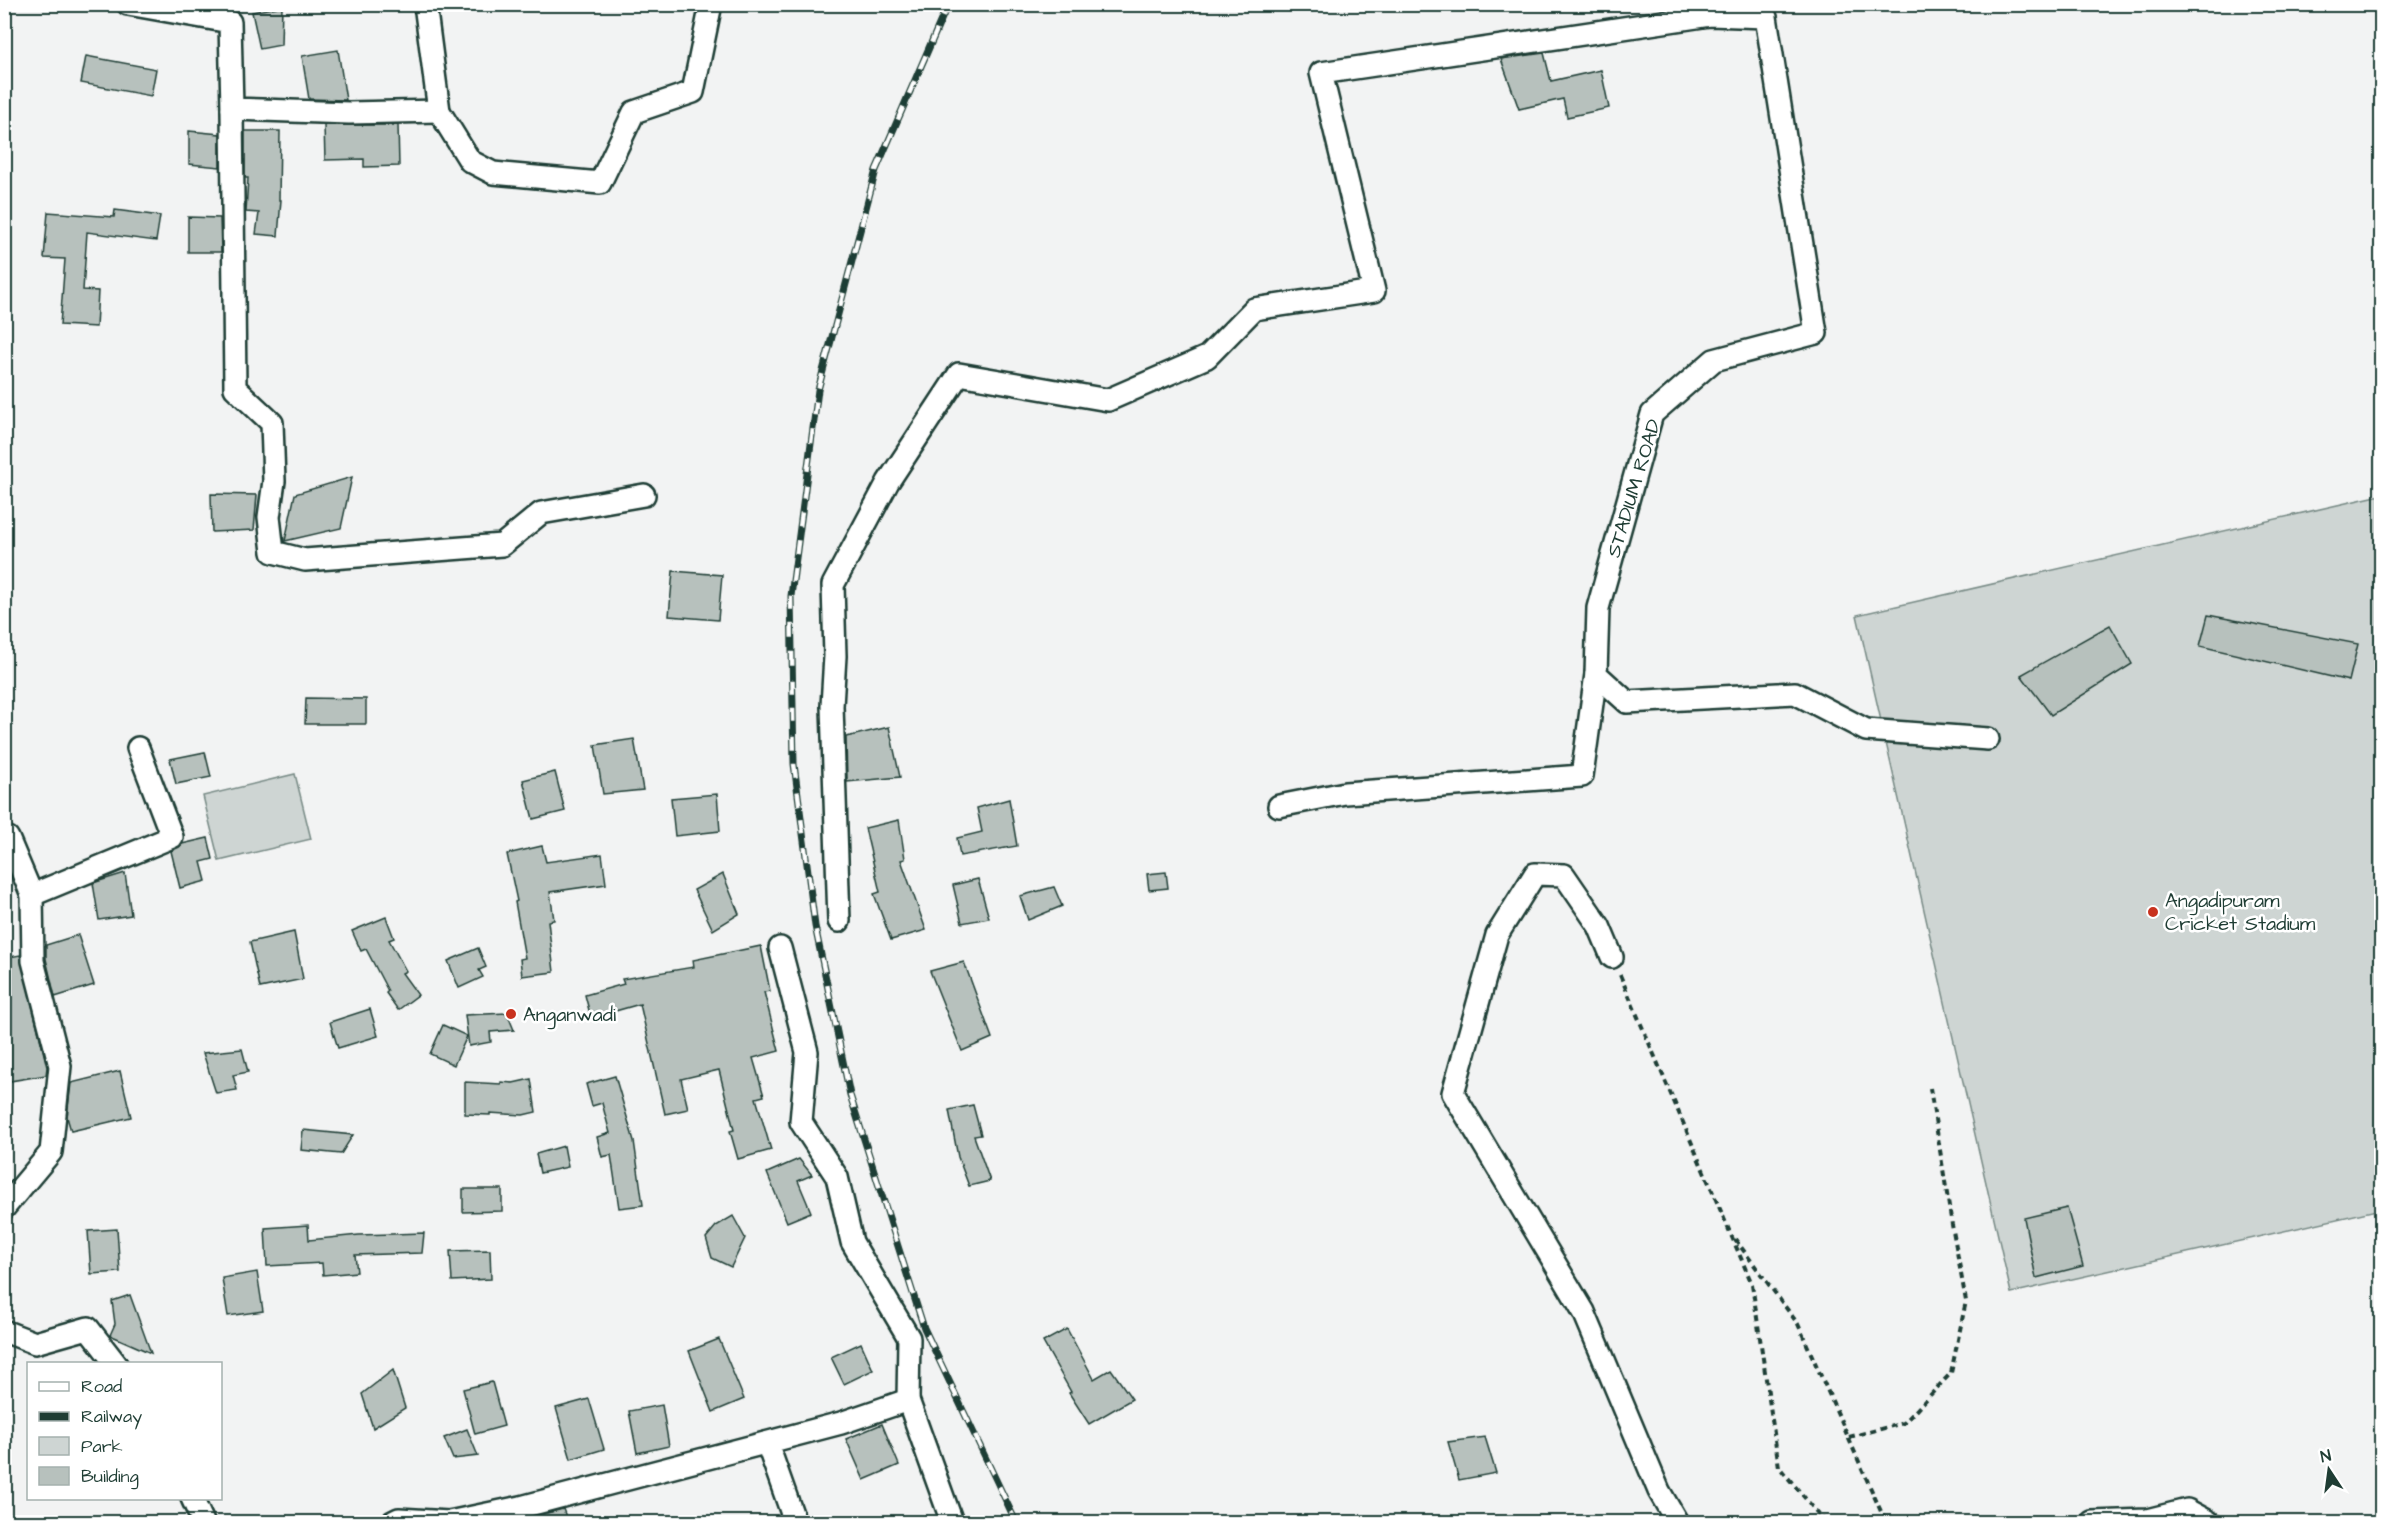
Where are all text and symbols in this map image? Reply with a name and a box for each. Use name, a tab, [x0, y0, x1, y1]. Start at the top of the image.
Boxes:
street label: STADIUM ROAD	[1600, 416, 1668, 561]
place label: Angadipuram Cricket Stadium	[2165, 887, 2316, 938]
marker: Angadipuram Cricket Stadium	[2146, 905, 2160, 919]
place label: Anganwadi	[523, 1001, 616, 1030]
marker: Anganwadi	[504, 1007, 518, 1021]
legend	[27, 1362, 222, 1500]
text: Road	[81, 1374, 122, 1399]
text: Railway	[81, 1404, 142, 1430]
text: Park	[81, 1434, 123, 1459]
north arrow	[2299, 1440, 2359, 1500]
text: N	[2318, 1445, 2333, 1468]
text: Building	[81, 1464, 139, 1490]

